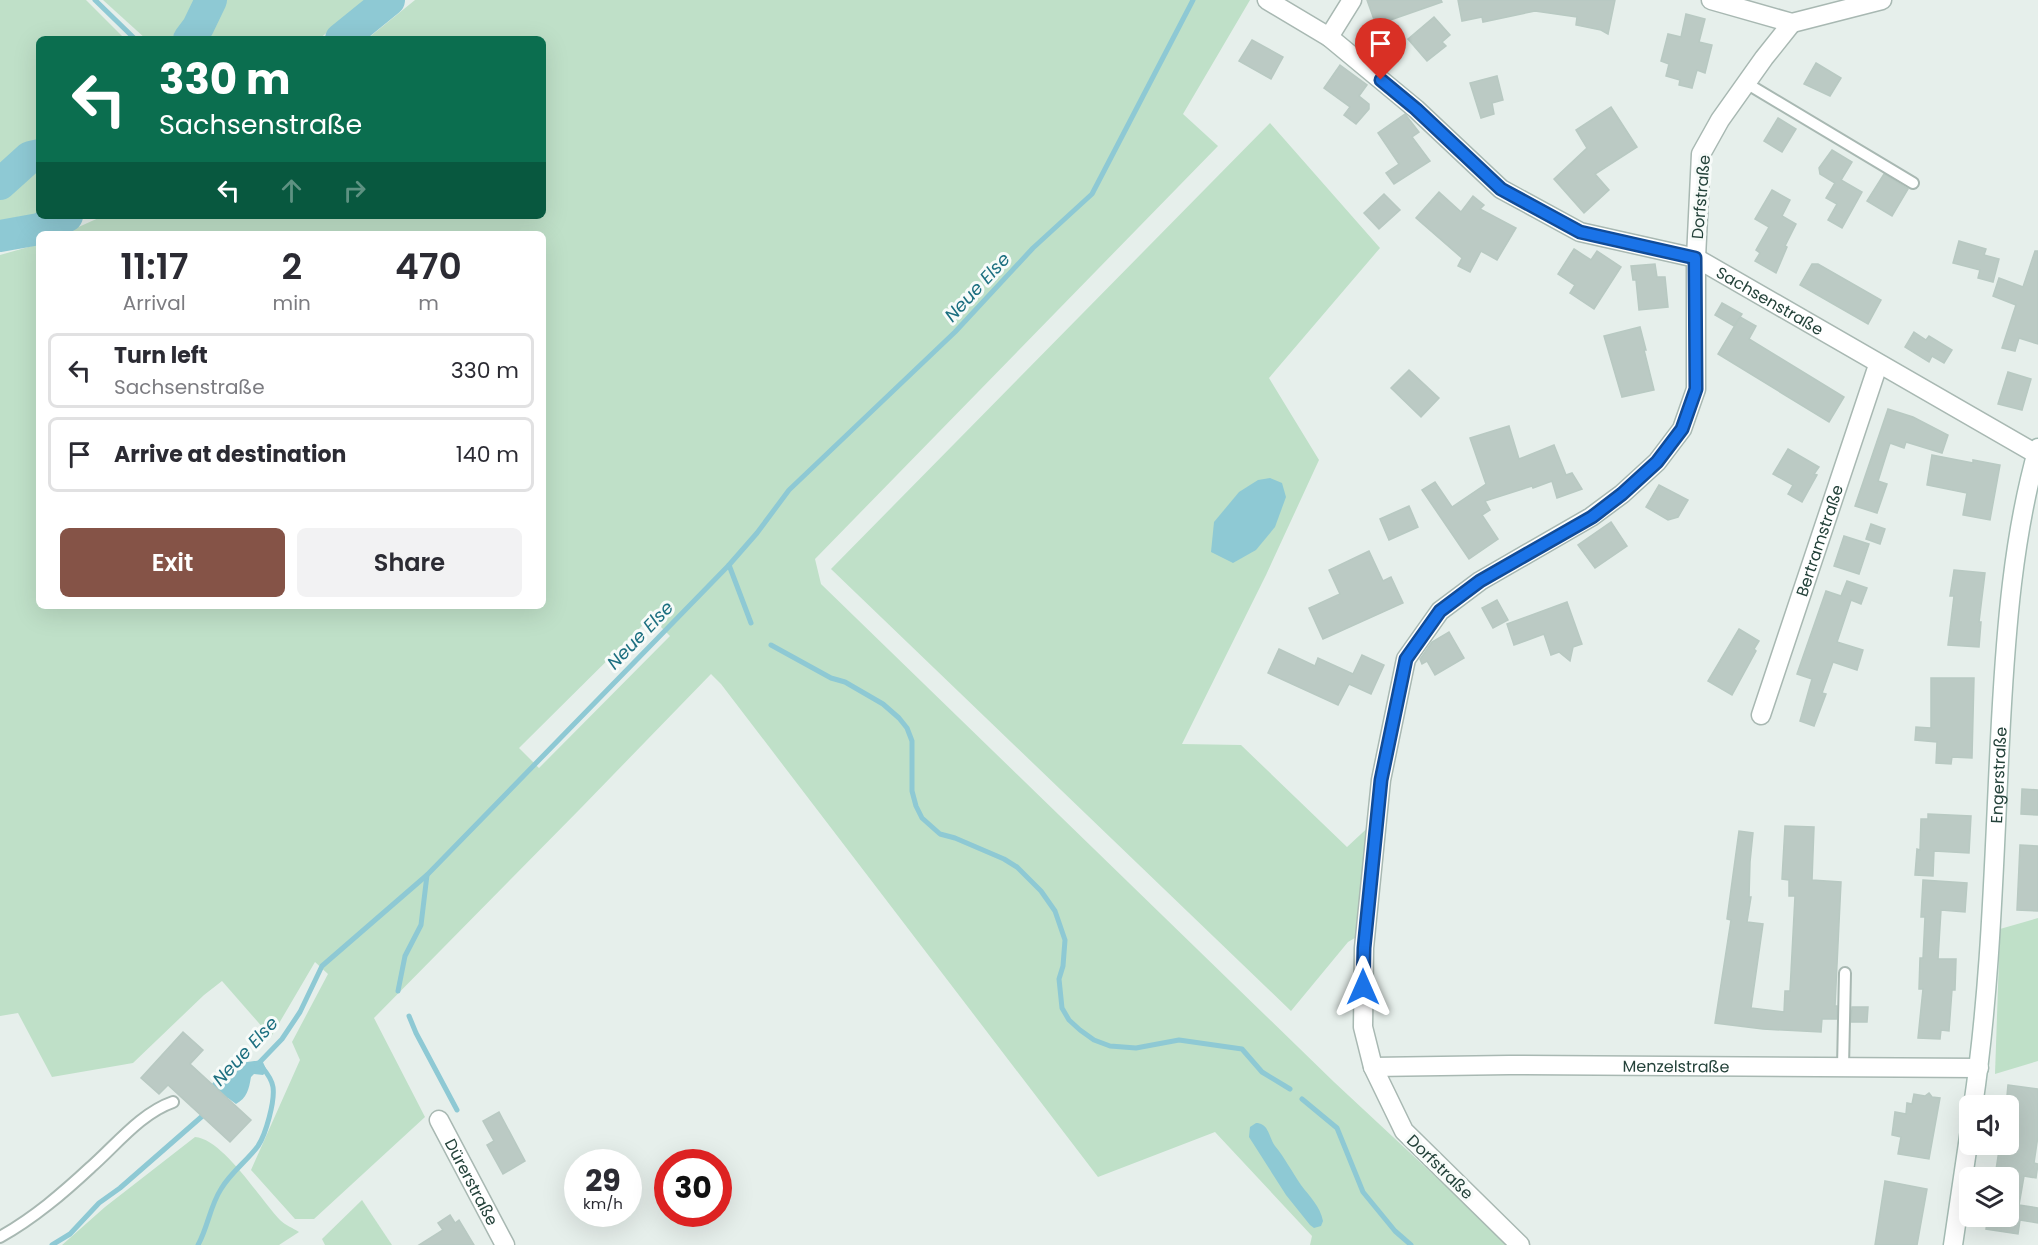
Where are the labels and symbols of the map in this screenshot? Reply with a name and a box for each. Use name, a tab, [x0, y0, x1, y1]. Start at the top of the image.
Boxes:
pin	[1355, 18, 1406, 80]
street label: Dorfstraße	[1686, 154, 1716, 240]
water label: Neue Else	[939, 247, 1015, 327]
street label: Sachsenstraße	[1712, 261, 1828, 341]
street label: Bertramstraße	[1790, 481, 1849, 599]
water label: Neue Else	[601, 595, 679, 675]
street label: Engerstraße	[1985, 726, 2012, 824]
position arrow	[1331, 955, 1395, 1019]
water label: Neue Else	[207, 1011, 283, 1091]
street label: Menzelstraße	[1622, 1054, 1730, 1078]
street label: Dorfstraße	[1402, 1129, 1478, 1205]
street label: Dürerstraße	[439, 1134, 504, 1229]
speed limit sign: 30	[654, 1149, 732, 1227]

